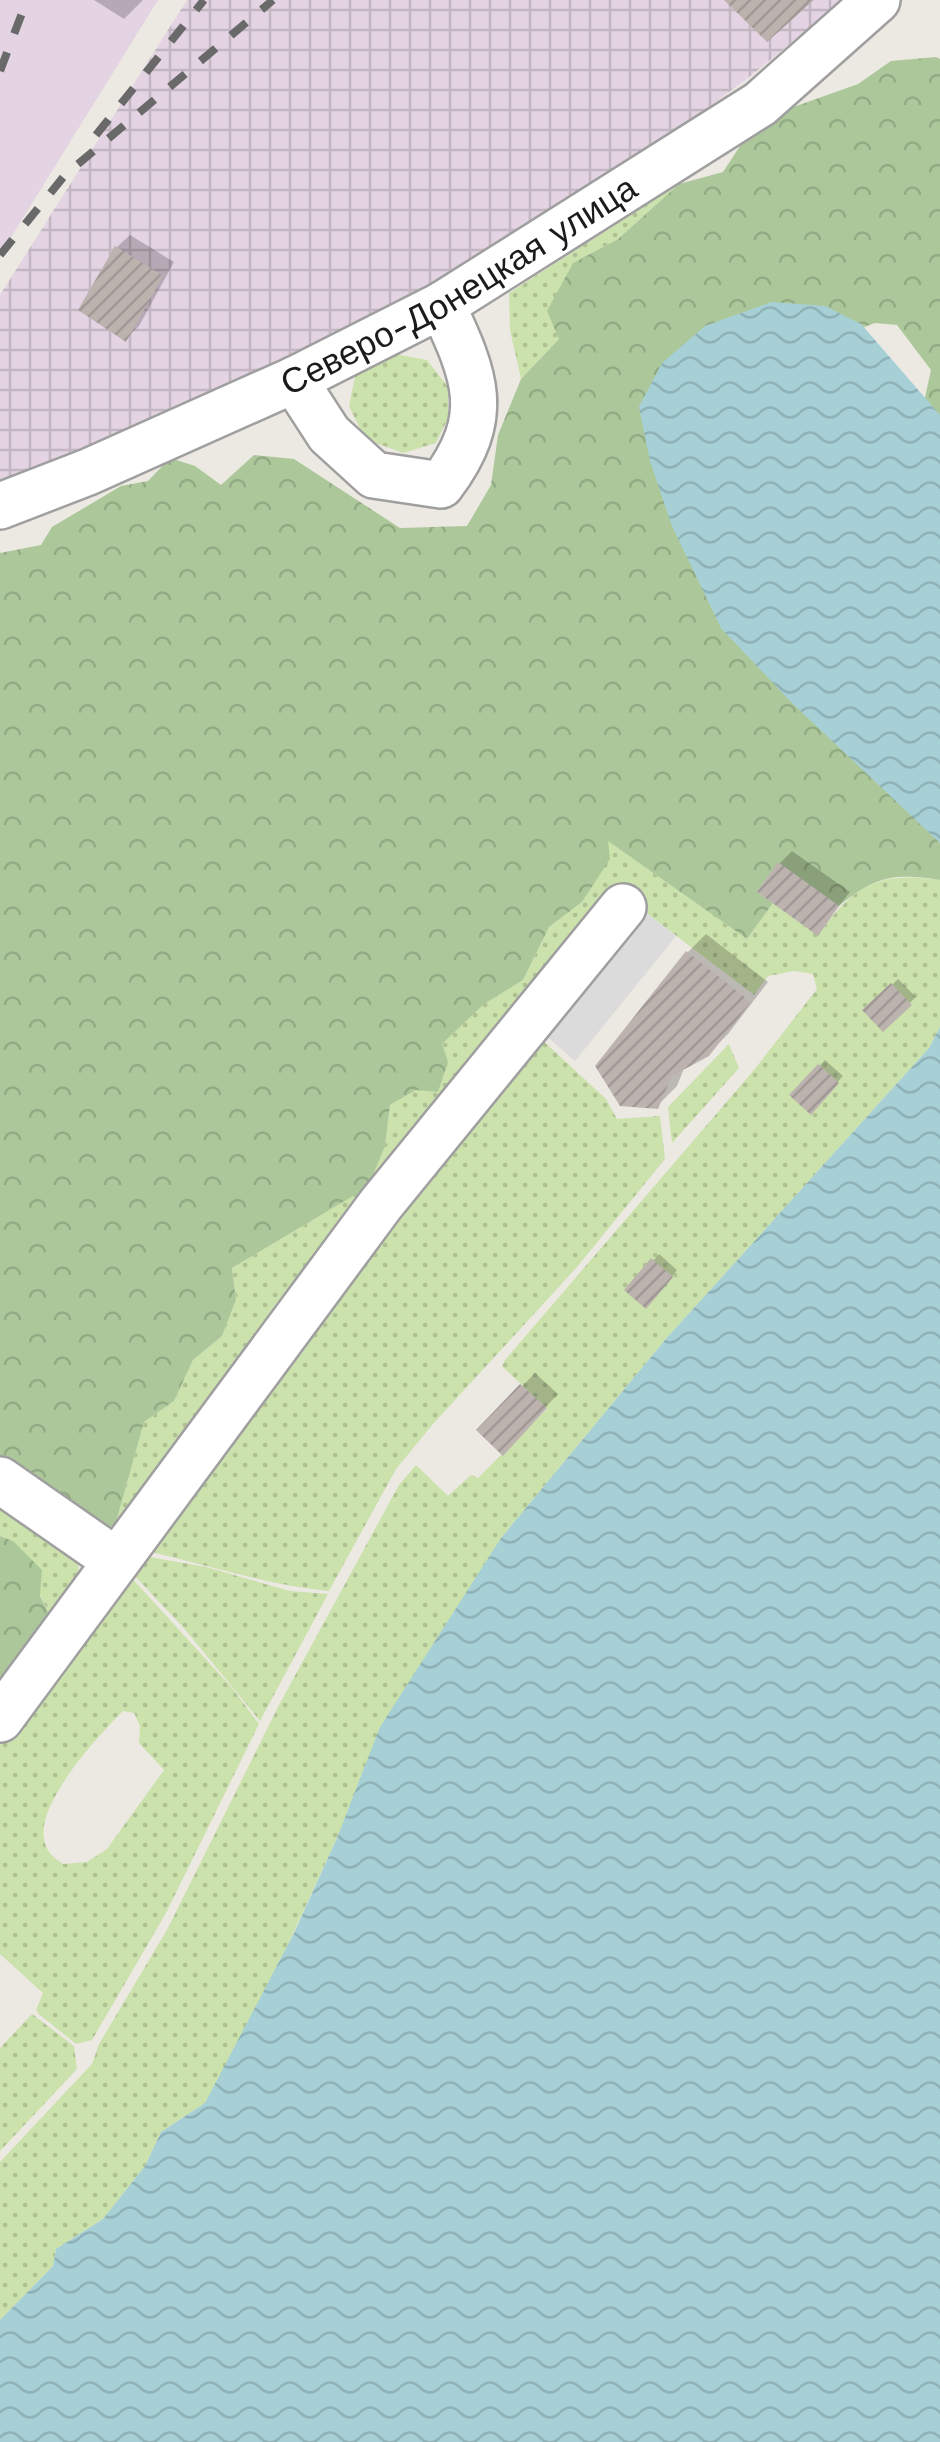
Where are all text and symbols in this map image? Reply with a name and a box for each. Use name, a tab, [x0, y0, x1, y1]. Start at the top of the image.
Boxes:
street label: Северо-Донецкая улица	[274, 166, 645, 404]

